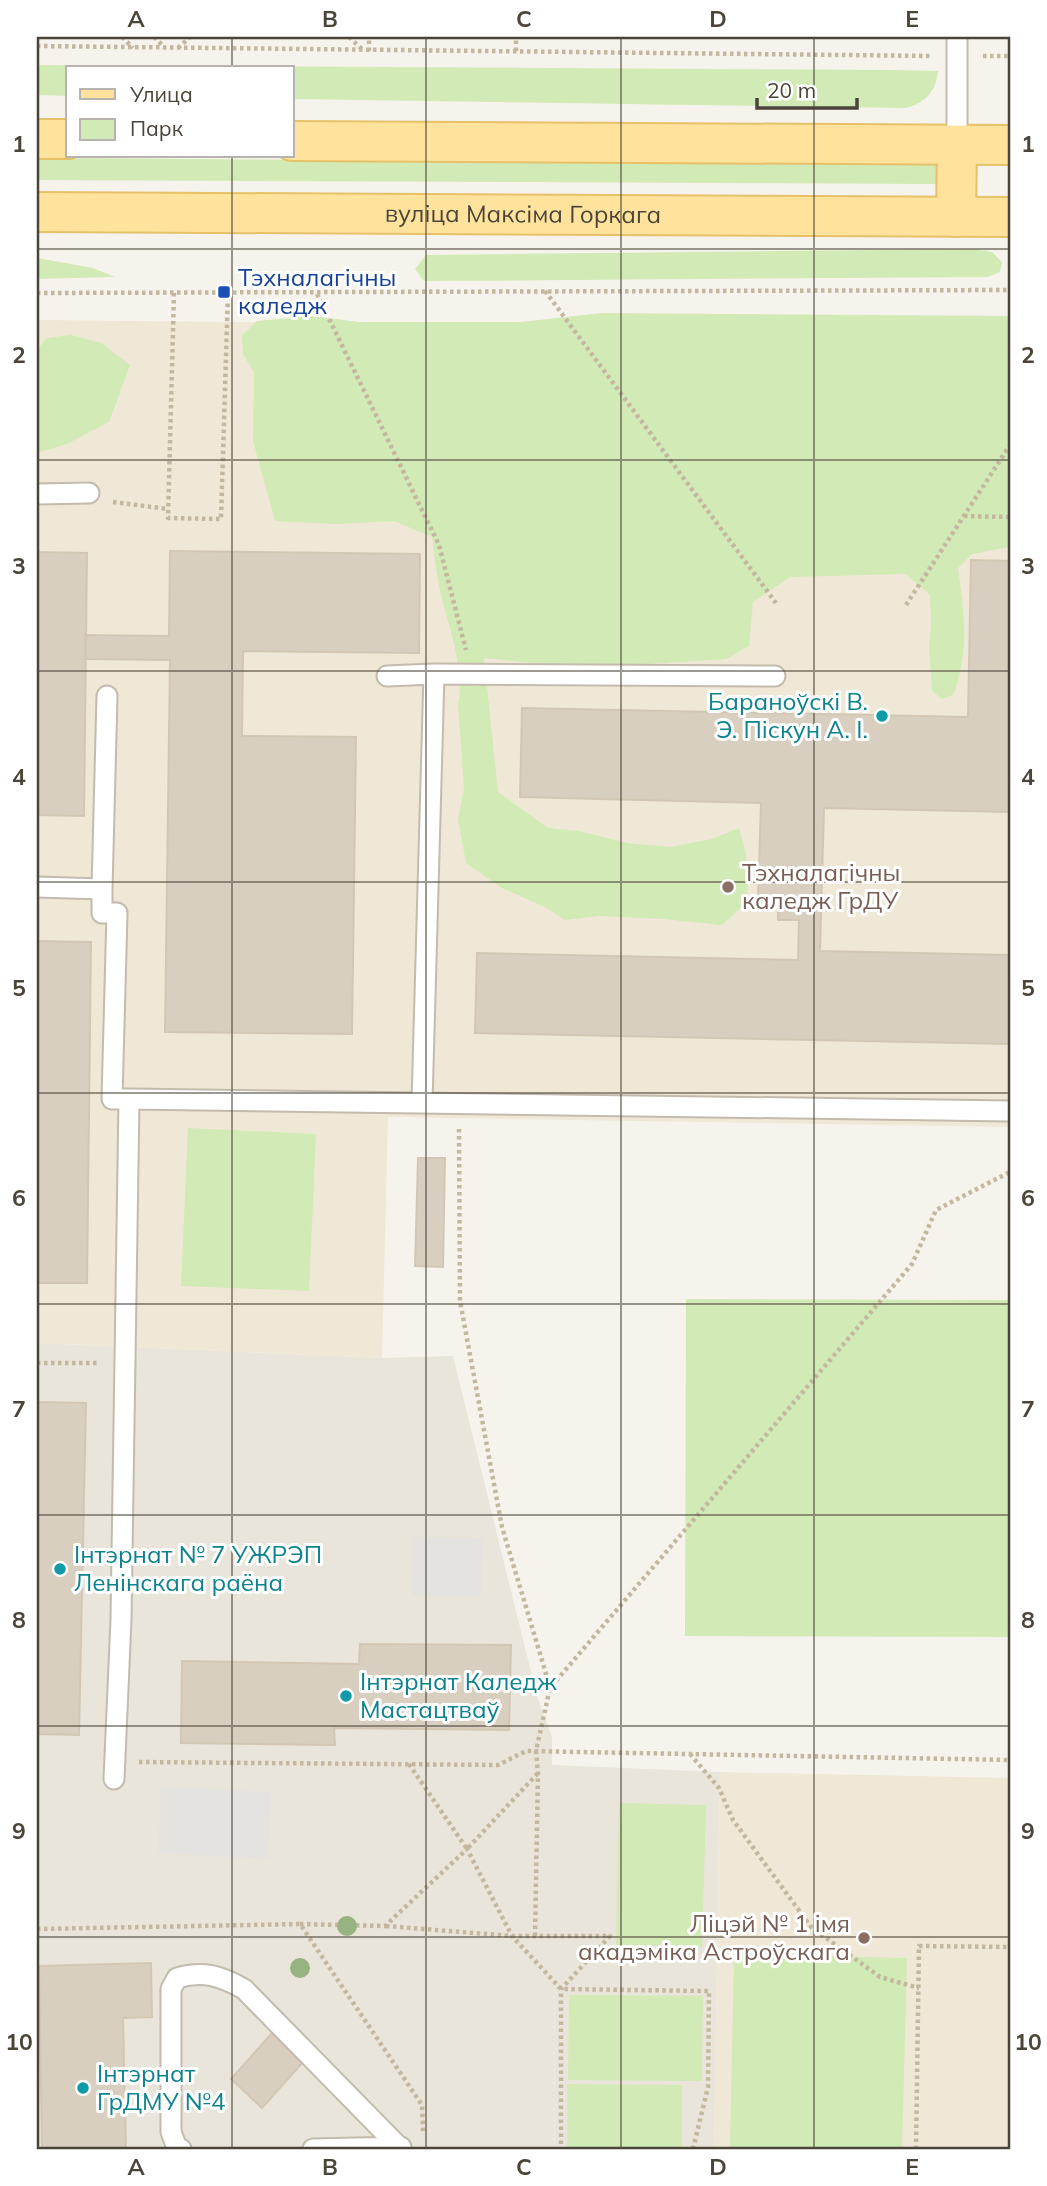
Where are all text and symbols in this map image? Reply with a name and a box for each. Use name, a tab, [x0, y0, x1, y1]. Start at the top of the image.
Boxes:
text: A	[127, 4, 145, 33]
text: B	[322, 4, 338, 33]
text: C	[516, 4, 532, 33]
text: D	[709, 4, 727, 33]
text: E	[905, 4, 919, 33]
legend	[66, 66, 294, 158]
scale bar	[757, 66, 856, 110]
text: 20 m	[767, 77, 816, 103]
text: Улица	[129, 81, 193, 107]
text: Парк	[130, 115, 184, 141]
text: 1	[12, 129, 26, 158]
text: 1	[1021, 129, 1035, 158]
street label: вуліца Максіма Горкага	[385, 198, 661, 229]
place label: Тэхналагічны каледж	[238, 262, 396, 320]
marker: Тэхналагічны каледж	[216, 284, 232, 300]
text: 2	[12, 340, 26, 369]
text: 2	[1021, 340, 1035, 369]
text: 3	[12, 551, 26, 580]
text: 3	[1021, 551, 1035, 580]
place label: Бараноўскі В. Э. Піскун А. І.	[708, 686, 868, 744]
marker: Бараноўскі В. Э. Піскун А. І.	[874, 708, 890, 724]
text: 4	[12, 762, 26, 791]
text: 4	[1021, 762, 1035, 791]
place label: Тэхналагічны каледж ГрДУ	[742, 857, 900, 915]
marker: Тэхналагічны каледж ГрДУ	[720, 879, 736, 895]
text: 5	[12, 973, 26, 1002]
text: 5	[1021, 973, 1035, 1002]
text: 6	[12, 1183, 26, 1212]
text: 6	[1021, 1183, 1035, 1212]
text: 7	[12, 1394, 26, 1423]
text: 7	[1021, 1394, 1035, 1423]
place label: Інтэрнат № 7 УЖРЭП Ленінскага раёна	[74, 1539, 322, 1597]
marker: Інтэрнат № 7 УЖРЭП Ленінскага раёна	[52, 1561, 68, 1577]
text: 8	[12, 1605, 26, 1634]
text: 8	[1021, 1605, 1035, 1634]
place label: Інтэрнат Каледж Мастацтваў	[360, 1666, 557, 1724]
marker: Інтэрнат Каледж Мастацтваў	[338, 1688, 354, 1704]
text: 9	[12, 1816, 26, 1845]
text: 9	[1021, 1816, 1035, 1845]
place label: Ліцэй № 1 імя акадэміка Астроўскага	[578, 1908, 850, 1966]
marker: Ліцэй № 1 імя акадэміка Астроўскага	[856, 1930, 872, 1946]
text: 10	[5, 2027, 33, 2056]
text: 10	[1014, 2027, 1042, 2056]
place label: Інтэрнат ГрДМУ №4	[97, 2058, 225, 2116]
marker: Інтэрнат ГрДМУ №4	[75, 2080, 91, 2096]
text: A	[127, 2152, 145, 2181]
text: B	[322, 2152, 338, 2181]
text: C	[516, 2152, 532, 2181]
text: D	[709, 2152, 727, 2181]
text: E	[905, 2152, 919, 2181]

